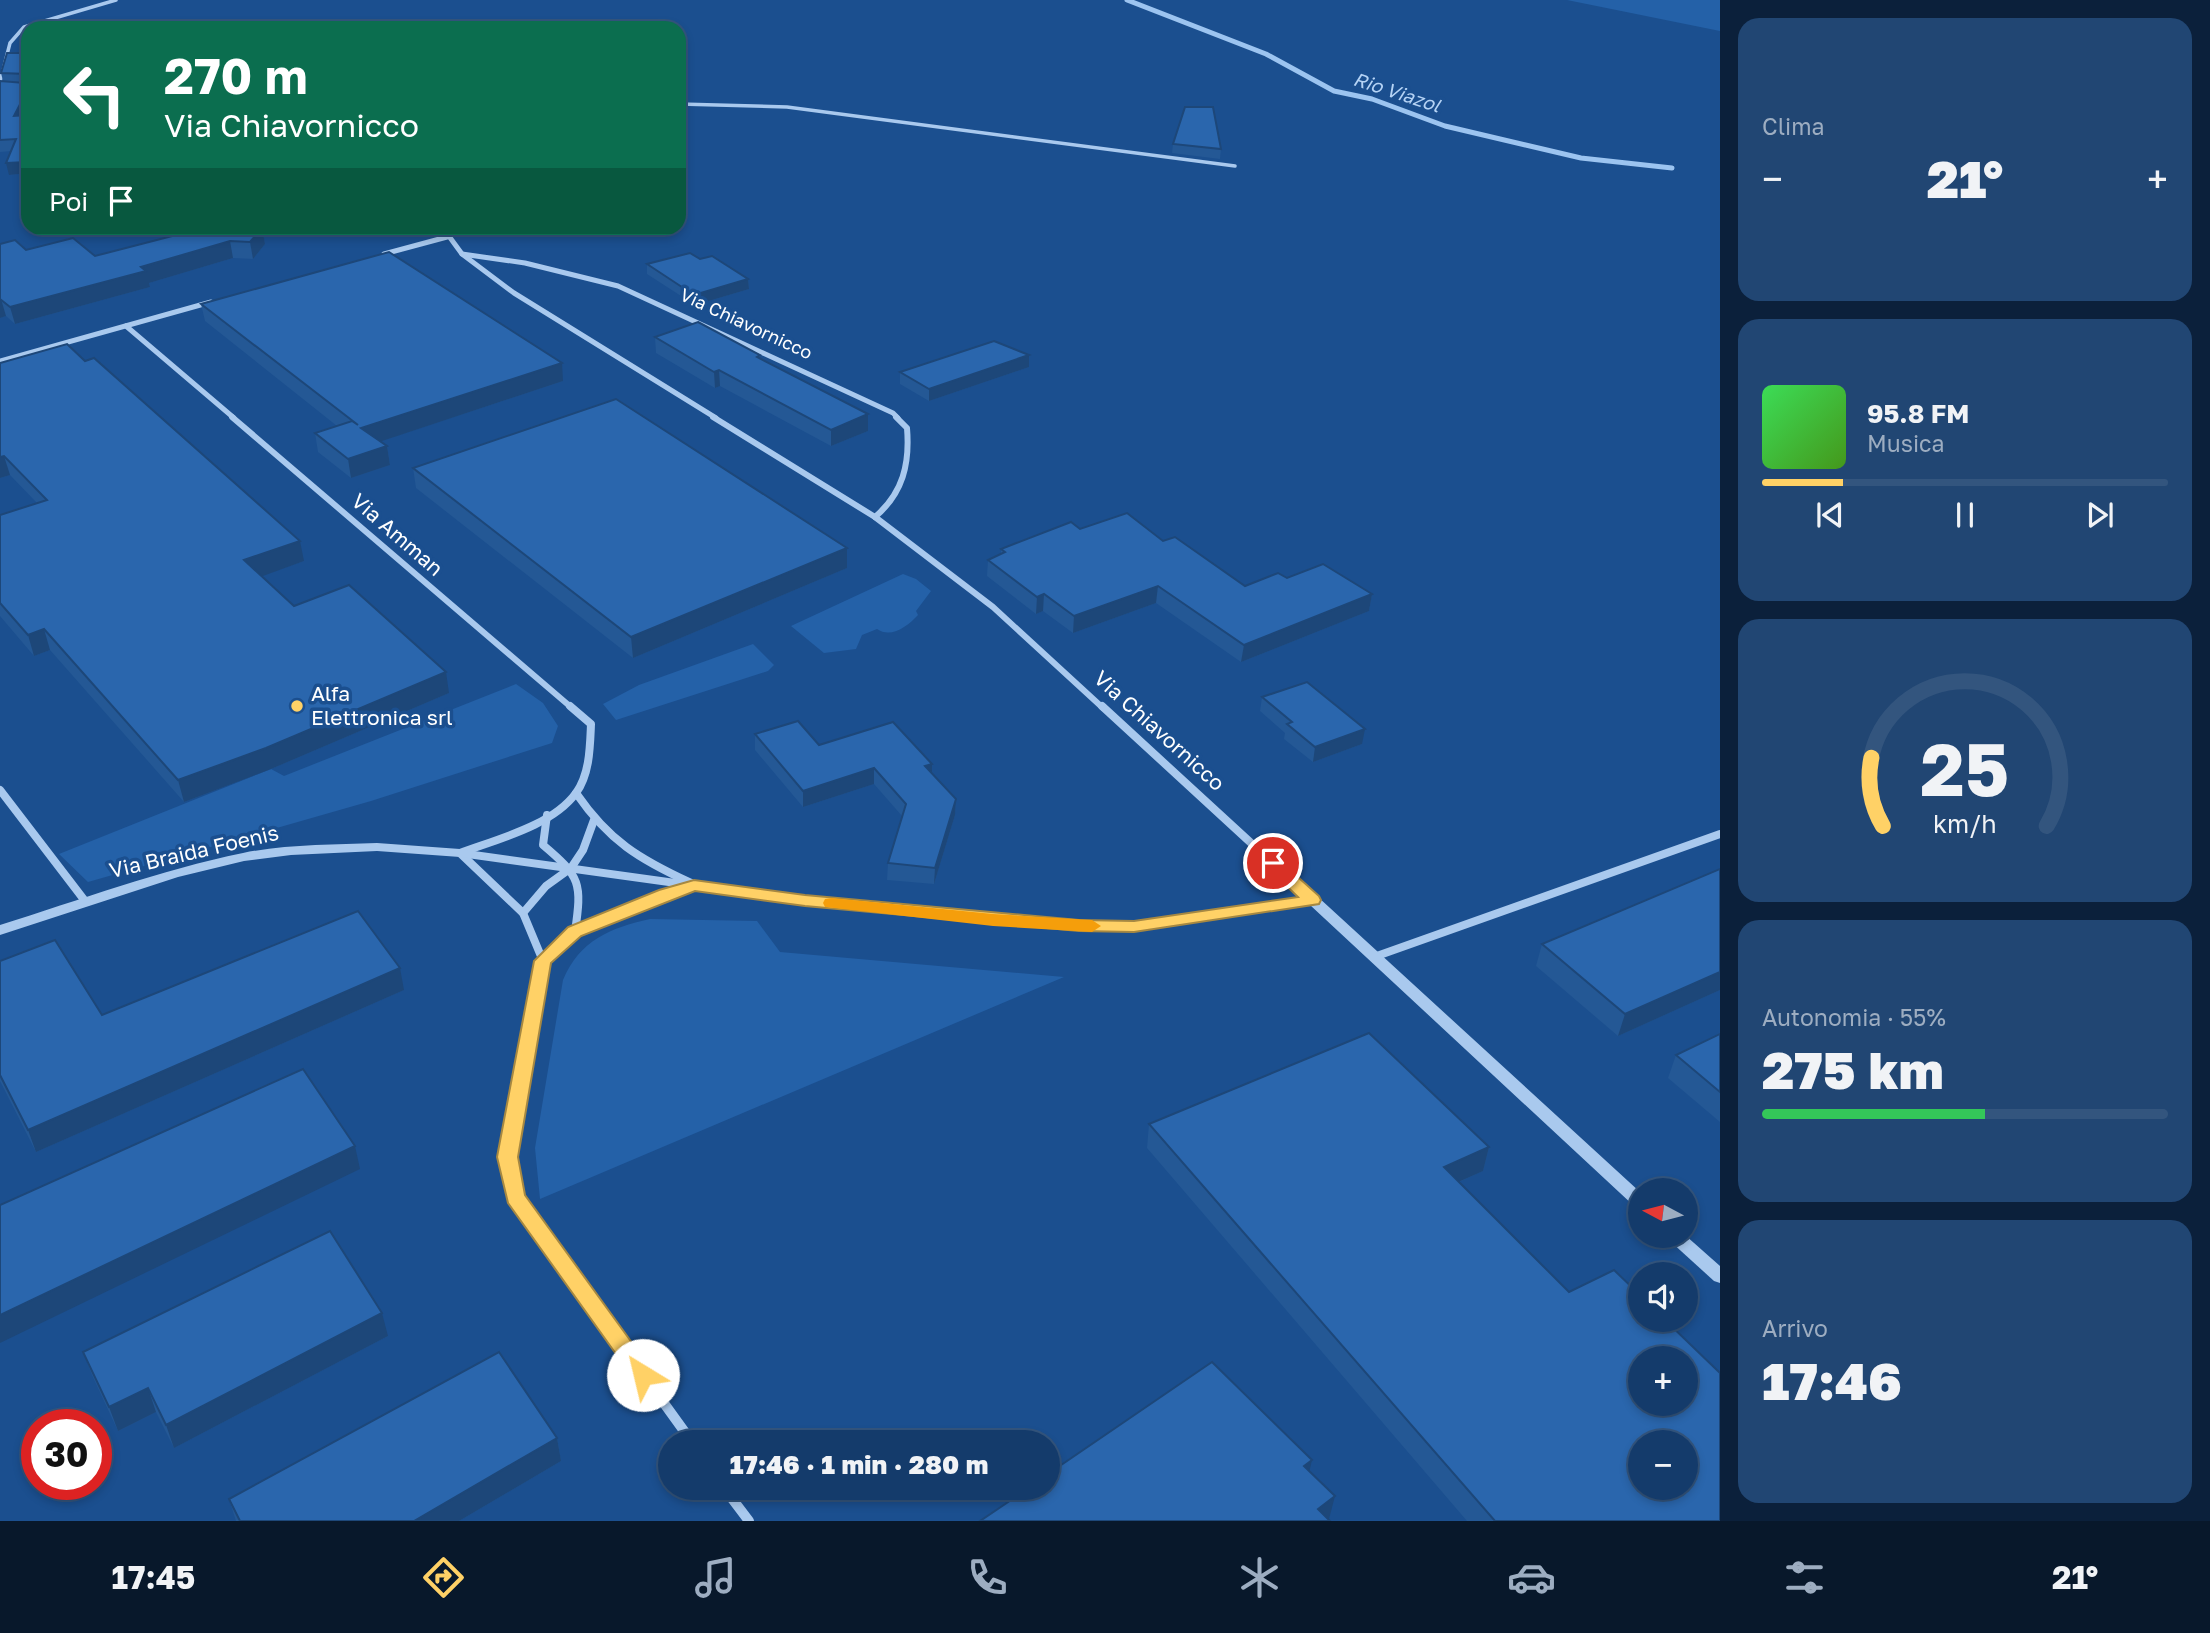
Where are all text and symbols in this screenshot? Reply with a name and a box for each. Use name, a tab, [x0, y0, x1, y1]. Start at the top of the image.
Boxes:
text: 270 m	[164, 46, 308, 105]
icon: left	[49, 49, 140, 140]
water label: Rio Viazol	[1351, 67, 1444, 117]
text: Via Chiavornicco	[164, 106, 419, 144]
text: Clima	[1762, 112, 1825, 140]
text: 21°	[1927, 147, 2003, 209]
text: −	[1762, 156, 1783, 201]
text: +	[2147, 156, 2168, 201]
icon: arrive	[102, 182, 140, 220]
text: Poi	[49, 186, 88, 217]
street label: Via Chiavornicco	[677, 283, 816, 363]
text: 95.8 FM	[1867, 398, 1969, 429]
text: Musica	[1867, 429, 1945, 457]
street label: Via Amman	[347, 487, 449, 581]
icon: previous	[1811, 496, 1849, 534]
icon: pause	[1946, 496, 1984, 534]
icon: next	[2081, 496, 2119, 534]
street label: Via Chiavornicco	[1089, 665, 1231, 796]
place label: Alfa Elettronica srl	[311, 680, 453, 730]
marker: Alfa Elettronica srl	[289, 698, 305, 714]
text: 25	[1921, 726, 2009, 813]
text: km/h	[1933, 808, 1997, 839]
street label: Via Braida Foenis	[107, 819, 281, 883]
pin	[1243, 833, 1303, 893]
icon: arrive	[1254, 844, 1292, 882]
text: Autonomia · 55%	[1762, 1003, 1946, 1031]
text: 275 km	[1762, 1038, 1944, 1100]
north arrow	[1628, 1178, 1698, 1248]
map controls	[1628, 1178, 1698, 1500]
button: sound	[1628, 1262, 1698, 1332]
text: Arrivo	[1762, 1314, 1828, 1342]
position arrow	[606, 1338, 680, 1412]
button: +	[1628, 1346, 1698, 1416]
text: 17:46	[1762, 1349, 1902, 1411]
speed limit sign: 30	[21, 1409, 112, 1500]
button: −	[1628, 1430, 1698, 1500]
text: 17:46 · 1 min · 280 m	[730, 1449, 988, 1480]
icon: directions	[419, 1553, 468, 1602]
icon: music	[691, 1553, 740, 1602]
icon: phone	[963, 1553, 1012, 1602]
icon: climate	[1235, 1553, 1284, 1602]
icon: car	[1507, 1553, 1556, 1602]
icon: filters	[1780, 1553, 1829, 1602]
text: 17:45	[112, 1558, 195, 1596]
text: 21°	[2052, 1558, 2098, 1596]

